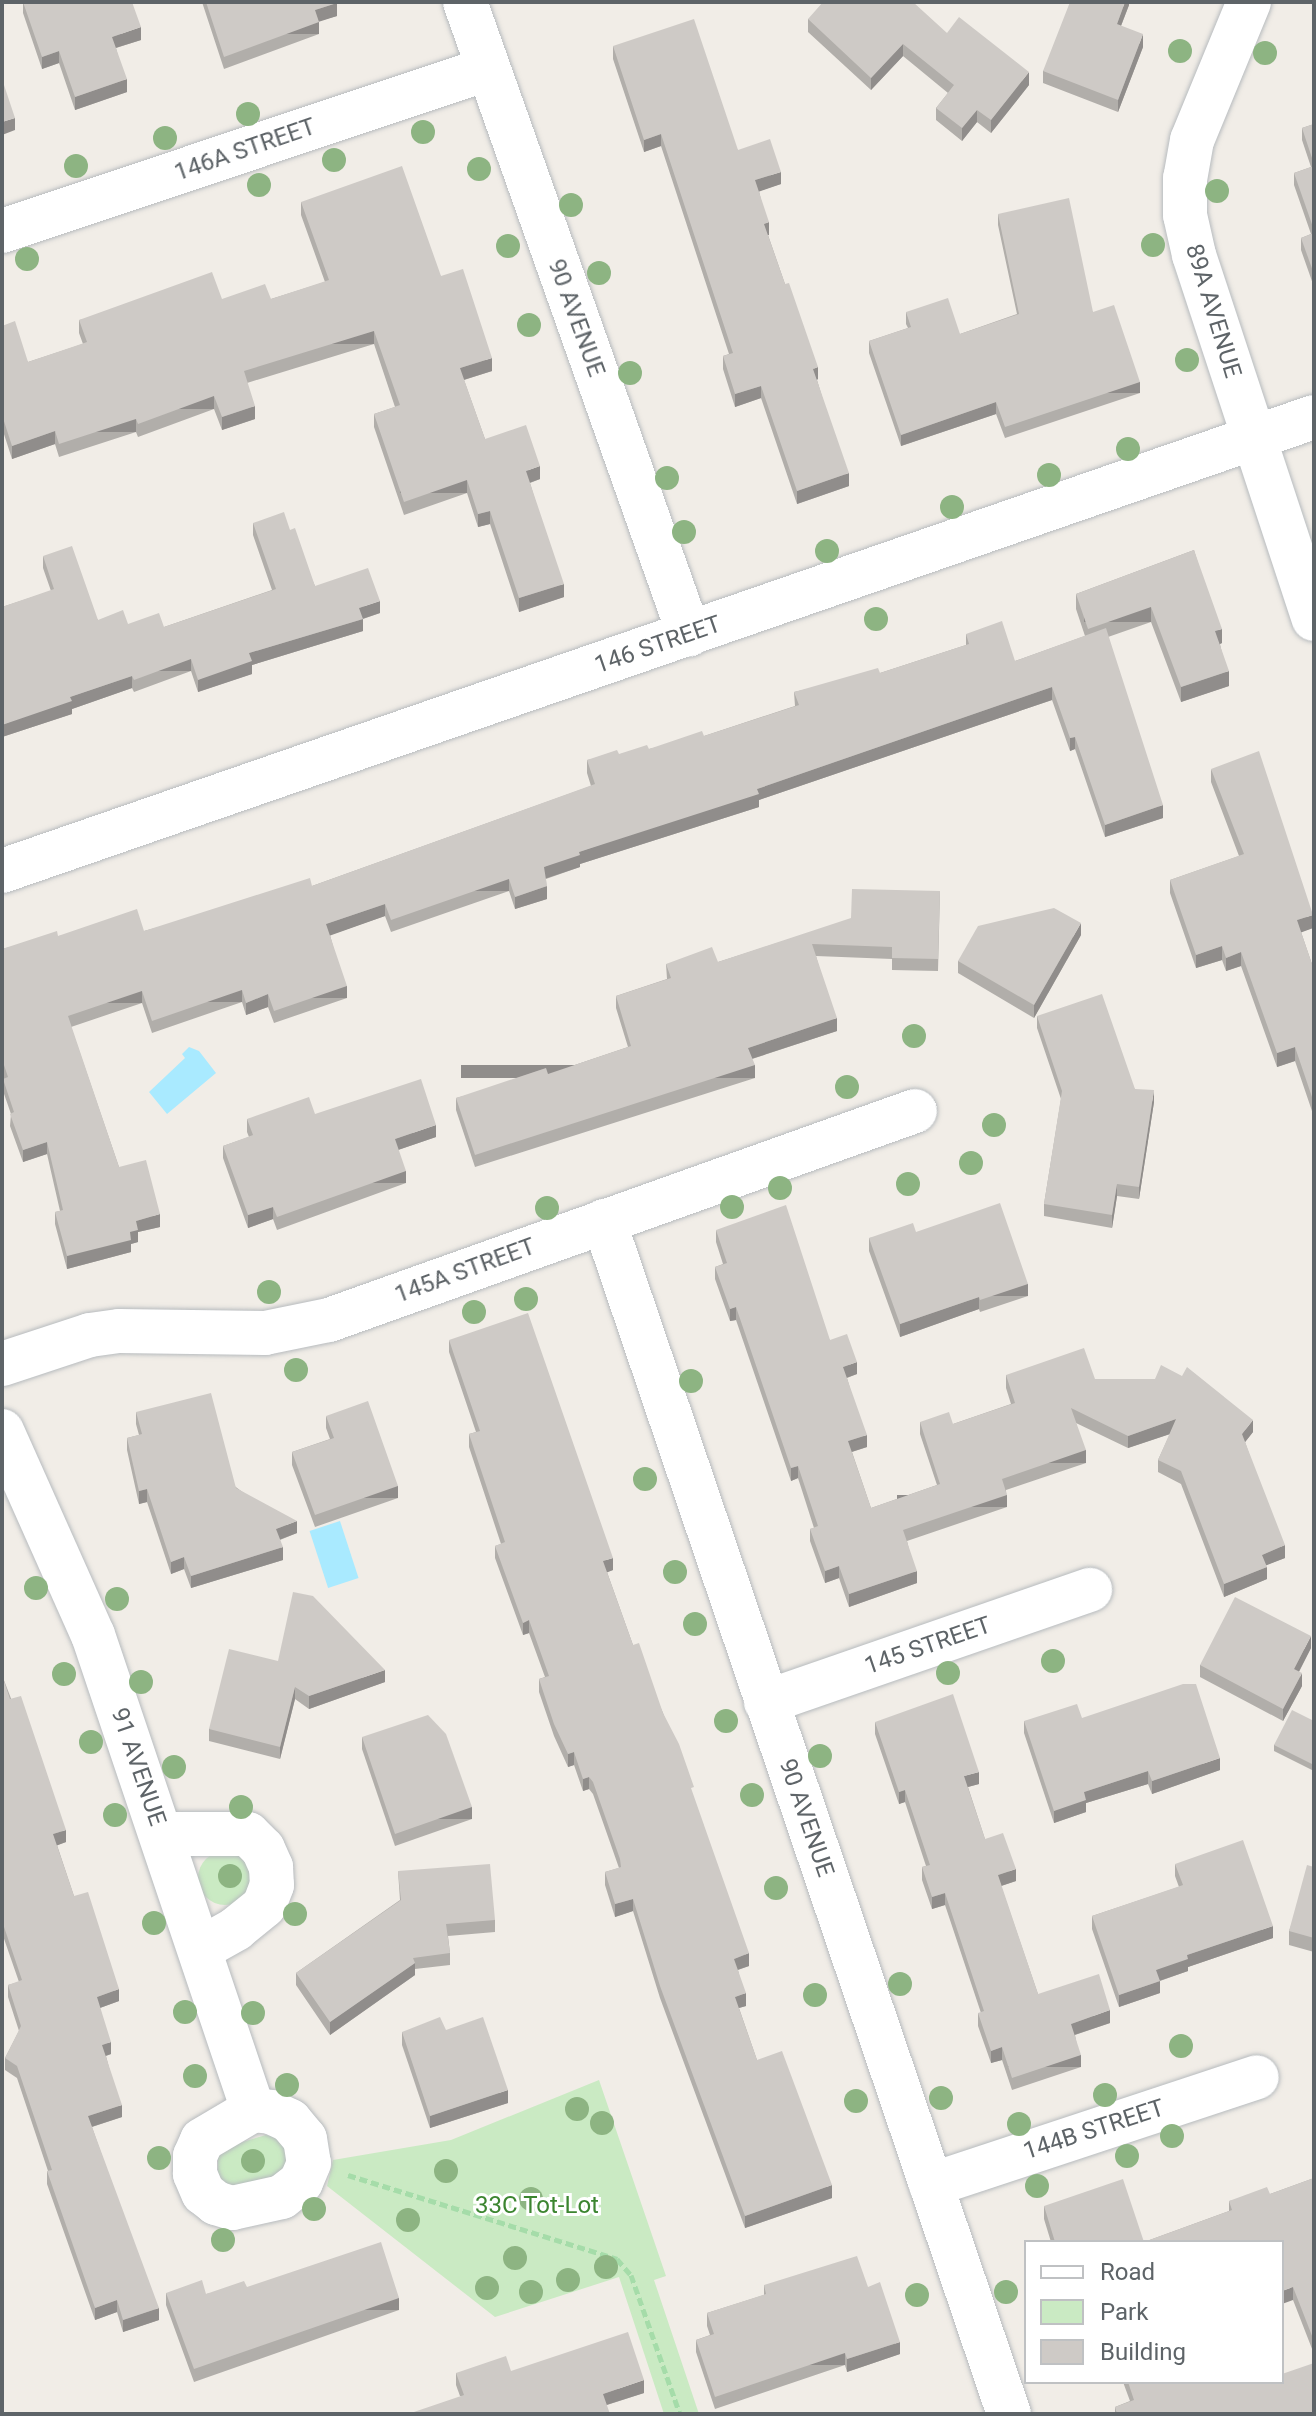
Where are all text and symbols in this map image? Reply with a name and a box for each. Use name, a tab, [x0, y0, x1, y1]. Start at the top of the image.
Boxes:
street label: 146A STREET	[171, 112, 319, 188]
street label: 89A AVENUE	[1179, 241, 1247, 381]
street label: 90 AVENUE	[541, 255, 611, 381]
street label: 146 STREET	[591, 610, 725, 680]
street label: 145A STREET	[391, 1232, 539, 1310]
street label: 145 STREET	[861, 1611, 995, 1681]
street label: 91 AVENUE	[104, 1704, 172, 1830]
street label: 90 AVENUE	[772, 1755, 840, 1881]
street label: 144B STREET	[1020, 2094, 1168, 2166]
park label: 33C Tot-Lot	[475, 2192, 599, 2220]
legend	[1024, 2240, 1284, 2384]
text: Road	[1100, 2258, 1155, 2286]
text: Park	[1100, 2298, 1148, 2326]
text: Building	[1100, 2338, 1186, 2366]

